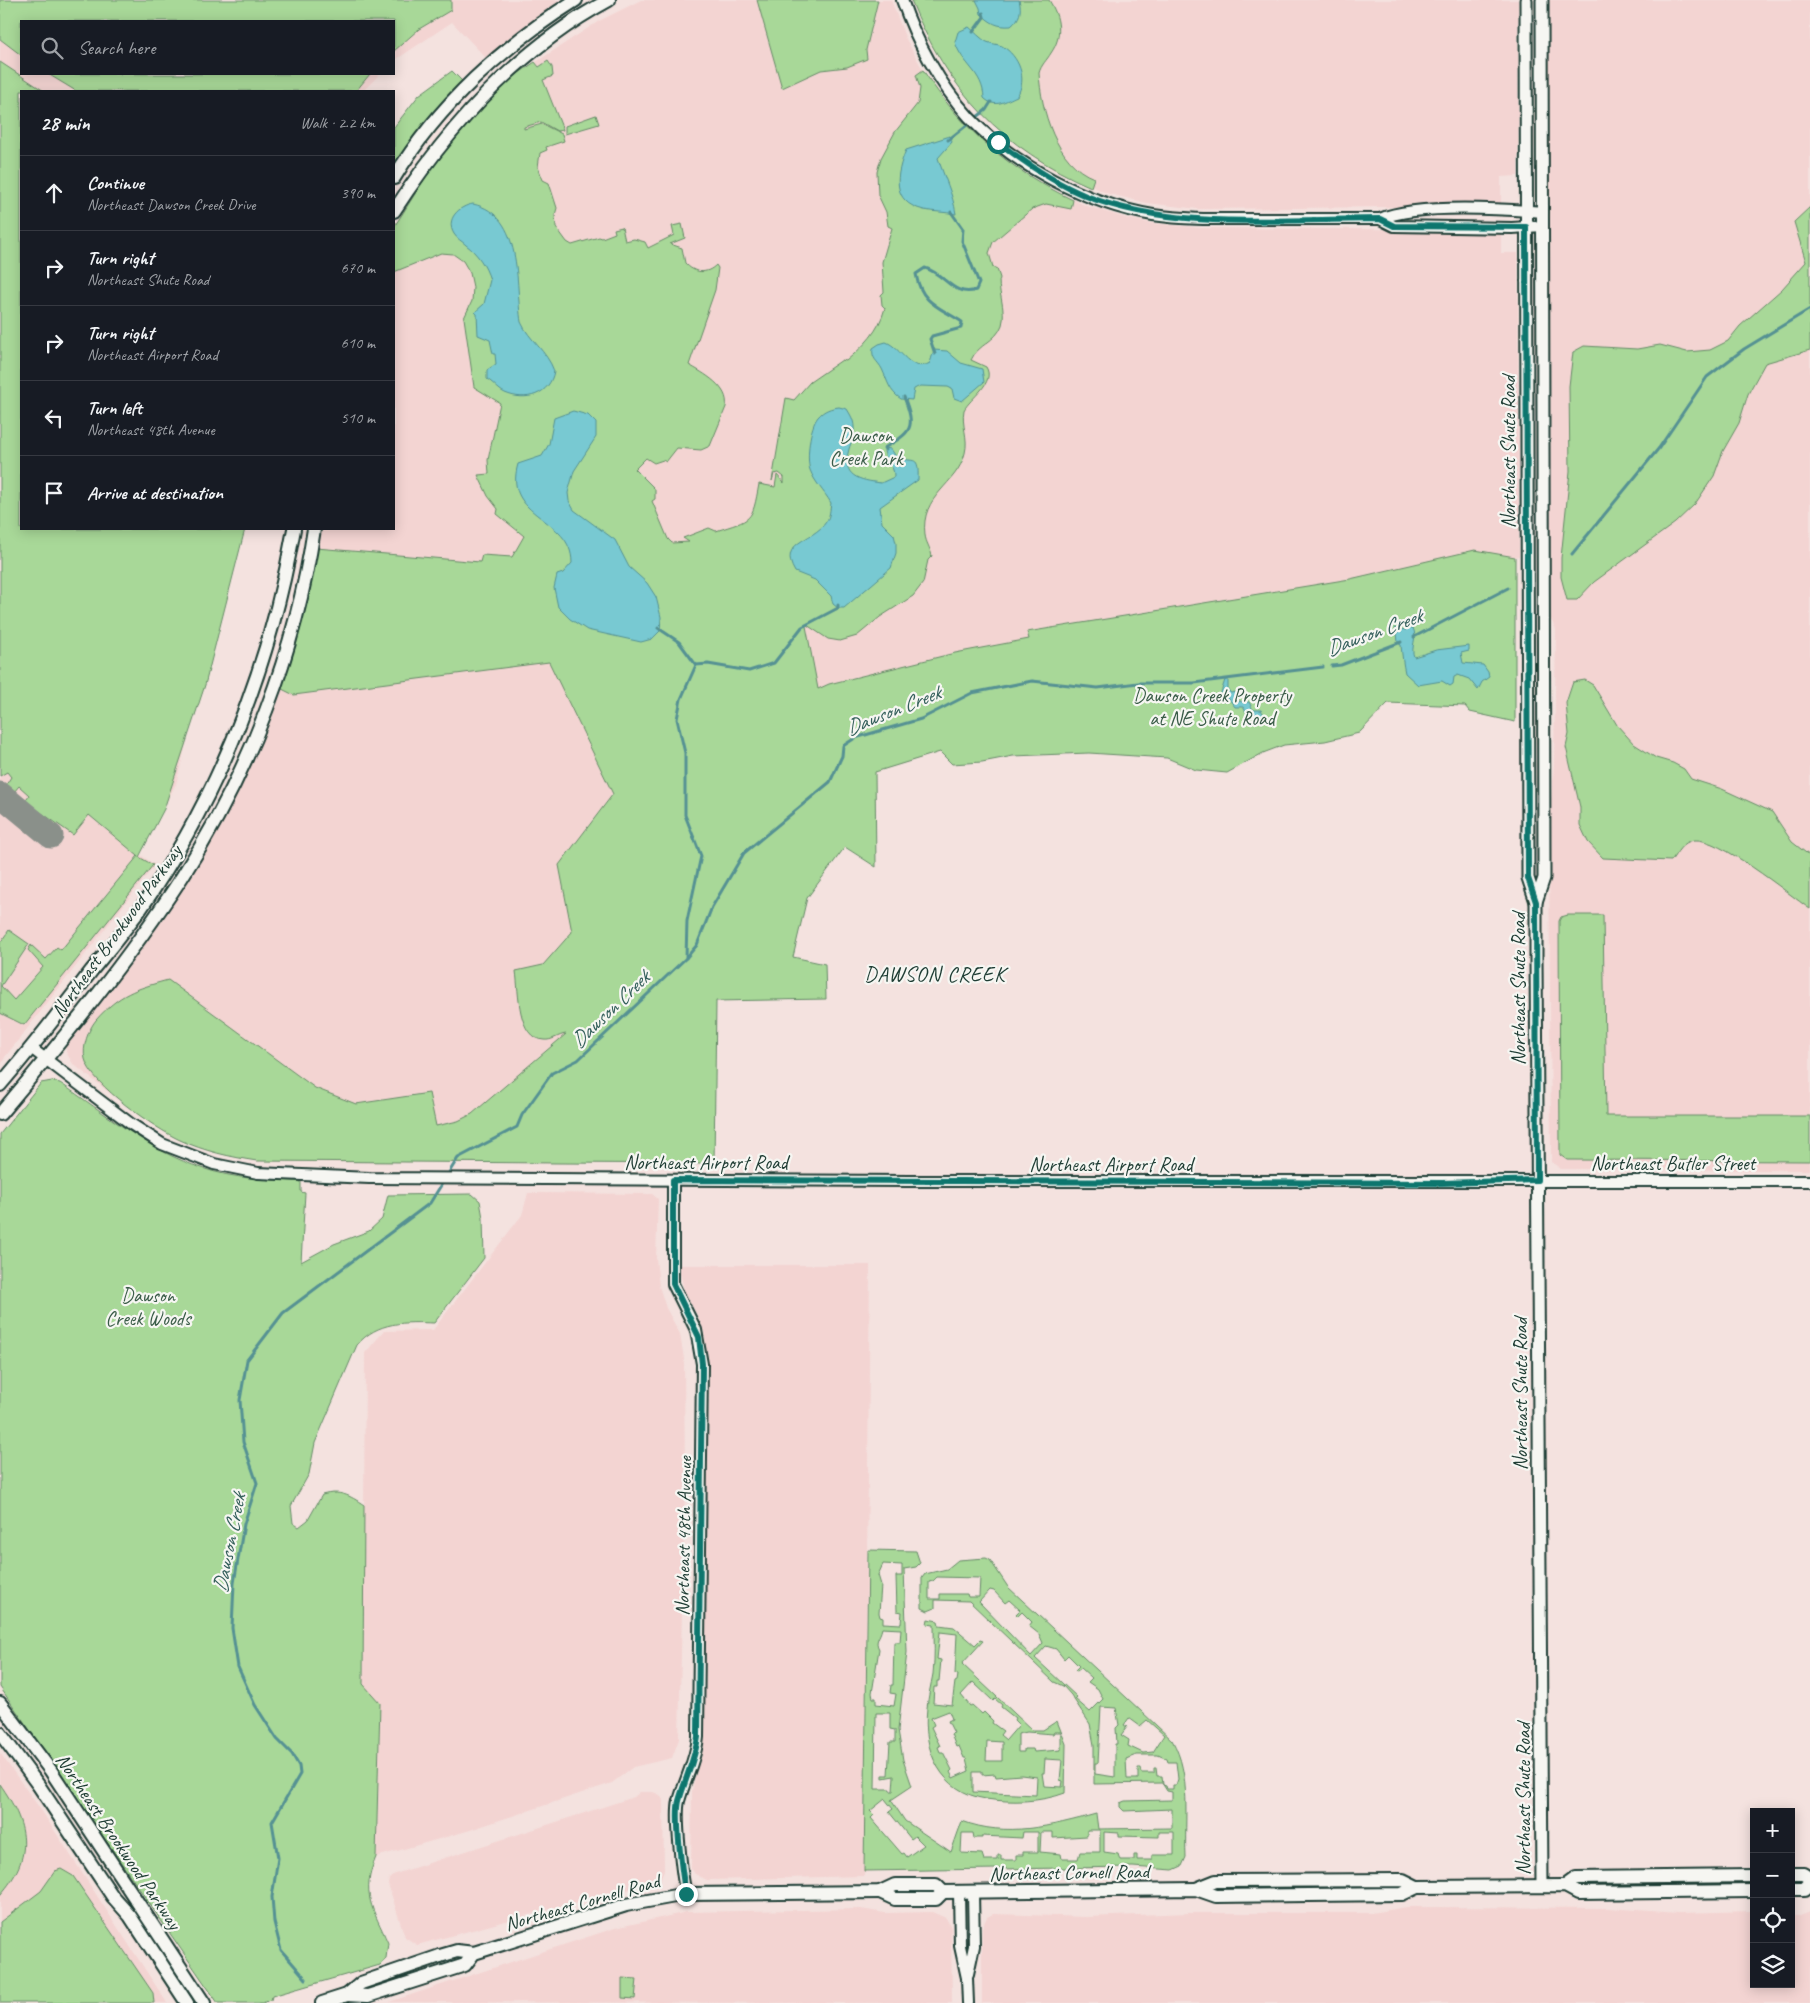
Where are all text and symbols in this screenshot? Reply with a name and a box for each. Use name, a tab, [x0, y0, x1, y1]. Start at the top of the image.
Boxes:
search box	[20, 20, 395, 75]
icon: search	[38, 34, 66, 62]
text: Search here	[78, 36, 155, 60]
text: 28 min	[40, 110, 90, 136]
text: Walk · 2.2 km	[300, 113, 375, 133]
route start	[987, 131, 1010, 154]
text: Continue	[87, 171, 144, 195]
icon: ahead	[40, 179, 68, 207]
text: 390 m	[341, 183, 375, 203]
text: Northeast Dawson Creek Drive	[87, 195, 256, 215]
text: Turn right	[87, 246, 154, 270]
icon: right	[40, 254, 68, 282]
text: 670 m	[341, 258, 375, 278]
text: Northeast Shute Road	[87, 270, 209, 290]
text: Turn right	[87, 321, 154, 345]
icon: right	[40, 329, 68, 357]
text: 610 m	[341, 333, 375, 353]
text: Northeast Airport Road	[87, 345, 218, 365]
street label: Northeast Shute Road	[1496, 373, 1521, 528]
text: Turn left	[87, 396, 142, 420]
icon: left	[40, 404, 68, 432]
text: 510 m	[341, 408, 375, 428]
text: Northeast 48th Avenue	[87, 420, 215, 440]
park label: Dawson Creek Park	[830, 423, 904, 471]
icon: arrive	[40, 479, 68, 507]
text: Arrive at destination	[87, 481, 223, 505]
water label: Dawson Creek	[1323, 602, 1428, 661]
water label: Dawson Creek	[842, 678, 947, 741]
park label: Dawson Creek Property at NE Shute Road	[1133, 683, 1293, 731]
street label: Northeast Brookwood Parkway	[45, 838, 189, 1022]
street label: Northeast Shute Road	[1506, 910, 1531, 1065]
district label: DAWSON CREEK	[864, 961, 1009, 987]
water label: Dawson Creek	[565, 963, 657, 1053]
street label: Northeast Airport Road	[624, 1150, 791, 1175]
street label: Northeast Butler Street	[1591, 1151, 1758, 1176]
street label: Northeast Airport Road	[1029, 1152, 1196, 1177]
park label: Dawson Creek Woods	[106, 1283, 193, 1331]
street label: Northeast Shute Road	[1508, 1315, 1533, 1470]
street label: Northeast 48th Avenue	[670, 1455, 697, 1616]
water label: Dawson Creek	[207, 1488, 252, 1594]
street label: Northeast Shute Road	[1511, 1720, 1536, 1875]
street label: Northeast Brookwood Parkway	[50, 1748, 188, 1936]
map controls	[1750, 1808, 1795, 1988]
button: +	[1750, 1808, 1795, 1853]
button: −	[1750, 1853, 1795, 1898]
street label: Northeast Cornell Road	[989, 1859, 1152, 1886]
street label: Northeast Cornell Road	[502, 1868, 665, 1937]
route end	[675, 1883, 698, 1906]
button: locate	[1750, 1898, 1795, 1943]
button: layers	[1750, 1943, 1795, 1988]

